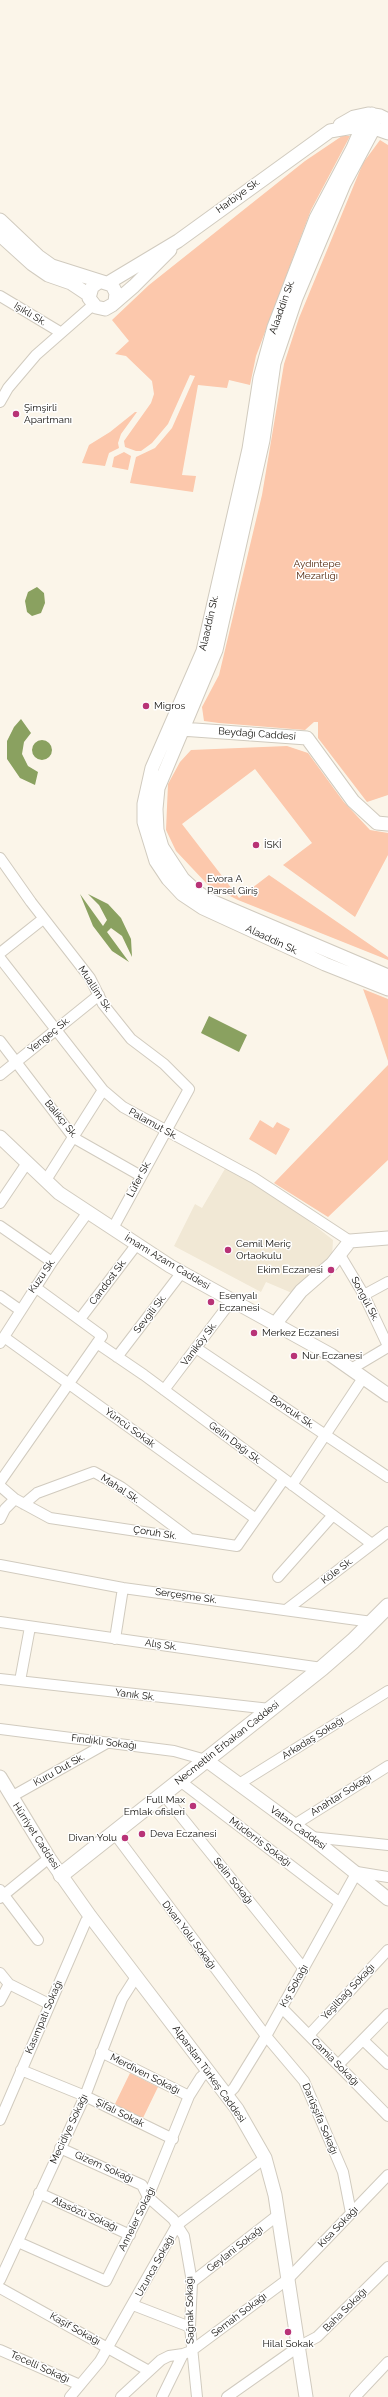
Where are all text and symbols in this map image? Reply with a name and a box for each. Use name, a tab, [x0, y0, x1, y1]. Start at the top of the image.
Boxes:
street label: Harbiye Sk.	[214, 176, 262, 216]
street label: Alaaddin Sk.	[267, 278, 297, 336]
street label: Işıklı Sk.	[12, 300, 48, 328]
place label: Şimşirli Apartmanı	[24, 402, 72, 426]
marker: Şimşirli Apartmanı	[11, 409, 21, 419]
park label: Aydıntepe Mezarlığı	[293, 558, 341, 582]
street label: Alaaddin Sk.	[197, 594, 221, 652]
place label: Migros	[154, 700, 185, 712]
marker: Migros	[141, 701, 151, 711]
street label: Beydağı Caddesi	[218, 725, 296, 743]
place label: İSKİ	[264, 839, 281, 851]
marker: İSKİ	[251, 840, 261, 850]
place label: Evora A Parsel Giriş	[207, 873, 258, 896]
marker: Evora A Parsel Giriş	[194, 880, 204, 890]
street label: Alaaddin Sk.	[244, 923, 300, 957]
street label: Muallim Sk.	[76, 964, 114, 1014]
street label: Yengeç Sk.	[26, 1014, 72, 1056]
street label: Balıkçı Sk.	[42, 1098, 80, 1140]
street label: Palamut Sk.	[126, 1106, 180, 1142]
street label: Lüfer Sk.	[124, 1158, 154, 1200]
street label: İmamı Azam Caddesi	[122, 1232, 212, 1292]
place label: Cemil Meriç Ortaokulu	[236, 1238, 291, 1262]
marker: Cemil Meriç Ortaokulu	[223, 1245, 233, 1255]
street label: Kuzu Sk.	[26, 1257, 58, 1295]
street label: Candost Sk.	[87, 1257, 129, 1307]
place label: Ekim Eczanesi	[257, 1264, 323, 1276]
marker: Ekim Eczanesi	[326, 1265, 336, 1275]
street label: Songül Sk.	[348, 1275, 382, 1323]
place label: Esenyalı Eczanesi	[219, 1290, 260, 1314]
street label: Sevgili Sk.	[131, 1292, 169, 1336]
marker: Esenyalı Eczanesi	[206, 1297, 216, 1307]
street label: Vaniköy Sk.	[179, 1320, 219, 1368]
place label: Merkez Eczanesi	[262, 1327, 339, 1339]
marker: Merkez Eczanesi	[249, 1328, 259, 1338]
place label: Nur Eczanesi	[302, 1350, 362, 1362]
marker: Nur Eczanesi	[289, 1351, 299, 1361]
street label: Boncuk Sk.	[268, 1393, 316, 1431]
street label: Yüncü Sokak	[102, 1406, 158, 1450]
street label: Gelin Dağı Sk.	[206, 1419, 264, 1467]
street label: Mahal Sk.	[98, 1472, 142, 1506]
street label: Çoruh Sk.	[132, 1524, 178, 1542]
street label: Köle Sk.	[319, 1555, 355, 1587]
street label: Serçeşme Sk.	[154, 1586, 218, 1606]
street label: Alış Sk.	[144, 1637, 178, 1653]
street label: Yanık Sk.	[114, 1687, 156, 1703]
street label: Necmettin Erbakan Caddesi	[172, 1699, 282, 1787]
street label: Arkadaş Sokağı	[280, 1714, 346, 1762]
street label: Fındıklı Sokağı	[71, 1732, 137, 1752]
street label: Kuru Dut Sk.	[31, 1751, 87, 1789]
street label: Anahtar Sokağı	[308, 1771, 374, 1819]
place label: Full Max Emlak ofisleri	[124, 1794, 185, 1818]
street label: Hürriyet Caddesi	[10, 1800, 62, 1872]
marker: Full Max Emlak ofisleri	[188, 1801, 198, 1811]
street label: Vatan Caddesi	[268, 1804, 328, 1852]
street label: Müderris Sokağı	[227, 1815, 293, 1869]
place label: Deva Eczanesi	[150, 1828, 217, 1840]
marker: Deva Eczanesi	[137, 1829, 147, 1839]
place label: Divan Yolu	[68, 1832, 117, 1844]
marker: Divan Yolu	[120, 1833, 130, 1843]
street label: Selin Sokağı	[211, 1855, 255, 1907]
street label: Divan Yolu Sokağı	[159, 1899, 219, 1971]
street label: Yeşilbağ Sokağı	[319, 1961, 377, 2023]
street label: Kış Sokağı	[277, 1962, 311, 2010]
street label: Kasımpatı Sokağı	[23, 1978, 65, 2056]
street label: Alparslan Türkeş Caddesi	[170, 2023, 248, 2125]
street label: Camia Sokağı	[309, 2036, 361, 2088]
street label: Merdiven Sokağı	[108, 2051, 182, 2097]
street label: Darüşşifa Sokağı	[300, 2082, 340, 2156]
street label: Mecidiye Sokağı	[48, 2092, 90, 2166]
street label: Şifalı Sokak	[94, 2096, 146, 2130]
street label: Gizem Sokağı	[73, 2149, 135, 2185]
street label: Anneler Sokağı	[116, 2185, 158, 2253]
street label: Atasözü Sokağı	[50, 2194, 120, 2234]
street label: Kısa Sokağı	[315, 2204, 361, 2250]
street label: Geylani Sokağı	[204, 2223, 266, 2275]
street label: Uzunca Sokağı	[133, 2233, 177, 2299]
street label: Sağnak Sokağı	[183, 2276, 197, 2344]
street label: Baha Sokağı	[321, 2286, 369, 2334]
street label: Semah Sokağı	[209, 2290, 269, 2340]
street label: Kaşif Sokağı	[48, 2310, 102, 2348]
marker: Hilal Sokak	[283, 2327, 293, 2337]
place label: Hilal Sokak	[262, 2338, 314, 2350]
street label: Tecelli Sokağı	[9, 2349, 71, 2385]

